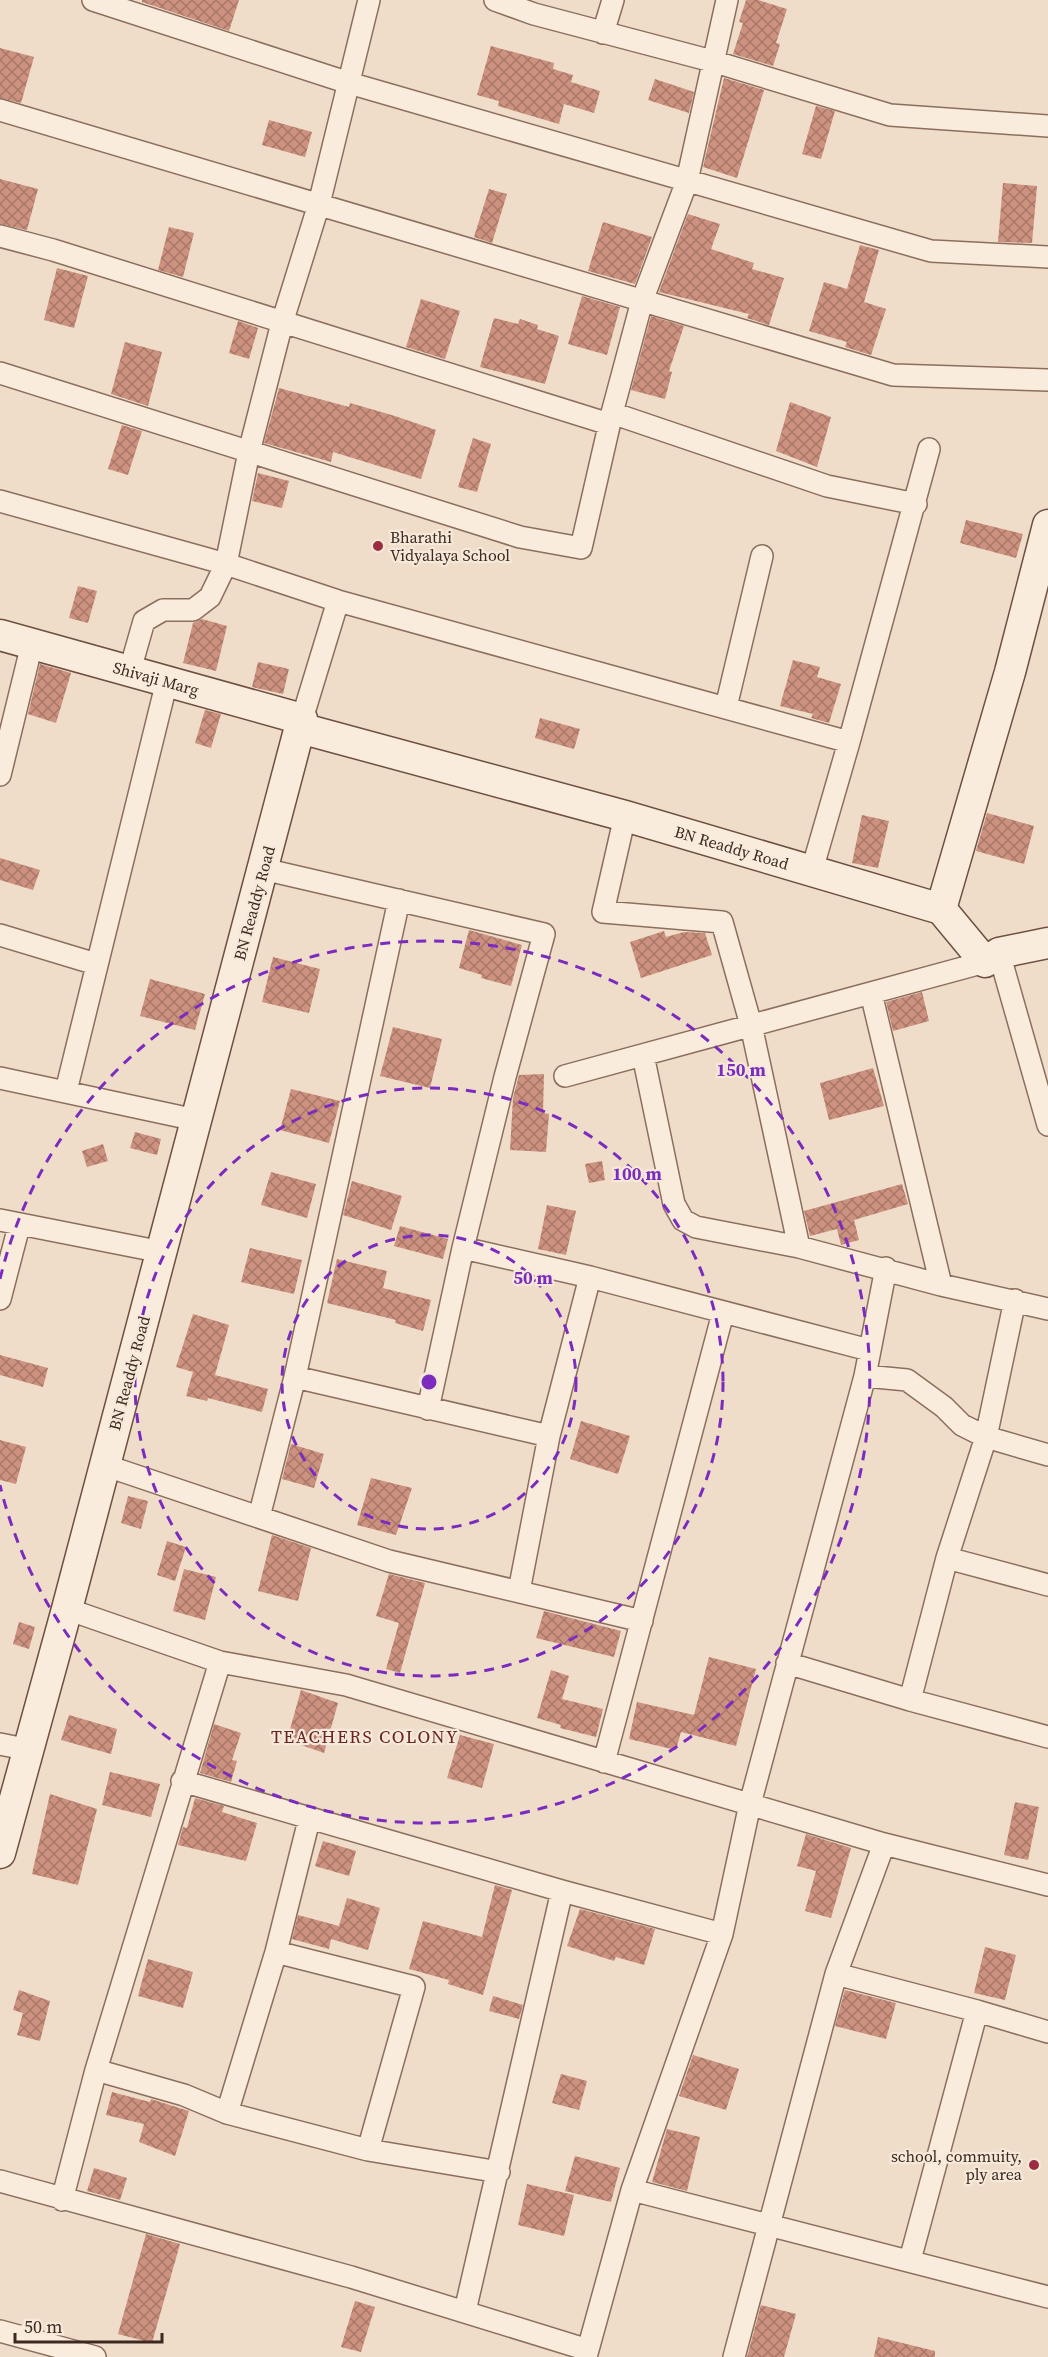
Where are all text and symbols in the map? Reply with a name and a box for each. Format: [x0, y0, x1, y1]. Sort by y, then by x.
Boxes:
place label: Bharathi Vidyalaya School [390, 526, 510, 566]
marker: Bharathi Vidyalaya School [371, 539, 385, 553]
street label: Shivaji Marg [111, 656, 202, 701]
street label: BN Readdy Road [672, 820, 791, 875]
street label: BN Readdy Road [228, 843, 280, 963]
text: 150 m [716, 1057, 766, 1082]
text: 100 m [612, 1161, 662, 1186]
text: 50 m [513, 1265, 553, 1290]
street label: BN Readdy Road [103, 1313, 155, 1433]
centre of rings [419, 1372, 439, 1392]
district label: TEACHERS COLONY [271, 1724, 459, 1749]
place label: school, commuity, ply area [891, 2145, 1023, 2185]
marker: school, commuity, ply area [1027, 2158, 1041, 2172]
scale bar [15, 2306, 162, 2344]
text: 50 m [24, 2314, 62, 2339]

